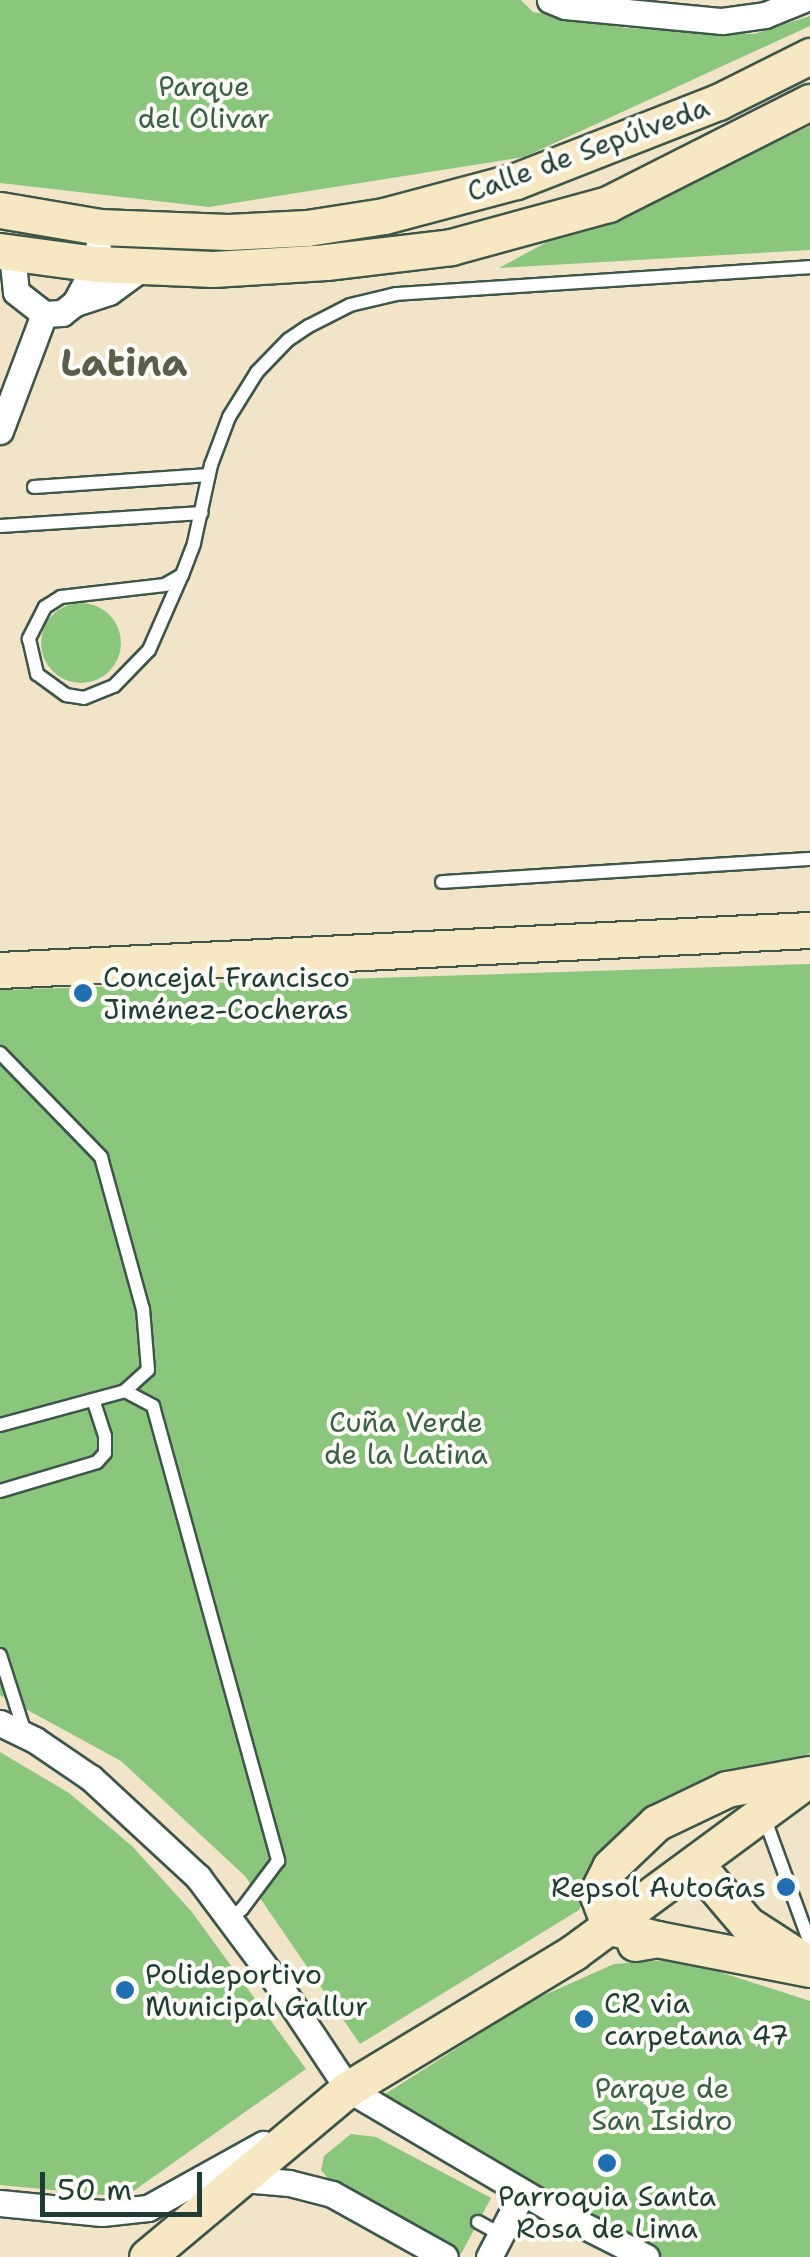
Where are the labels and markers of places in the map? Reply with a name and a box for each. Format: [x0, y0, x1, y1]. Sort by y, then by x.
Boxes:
place label: Concejal Francisco Jiménez-Cocheras [103, 960, 350, 1026]
marker: Concejal Francisco Jiménez-Cocheras [72, 982, 94, 1004]
place label: Repsol AutoGas [551, 1870, 766, 1904]
marker: Repsol AutoGas [775, 1876, 797, 1898]
place label: Polideportivo Municipal Gallur [145, 1957, 368, 2023]
marker: Polideportivo Municipal Gallur [114, 1979, 136, 2001]
place label: CR via carpetana 47 [604, 1986, 789, 2052]
marker: CR via carpetana 47 [573, 2008, 595, 2030]
marker: Parroquia Santa Rosa de Lima [596, 2152, 618, 2174]
place label: Parroquia Santa Rosa de Lima [498, 2179, 716, 2245]

